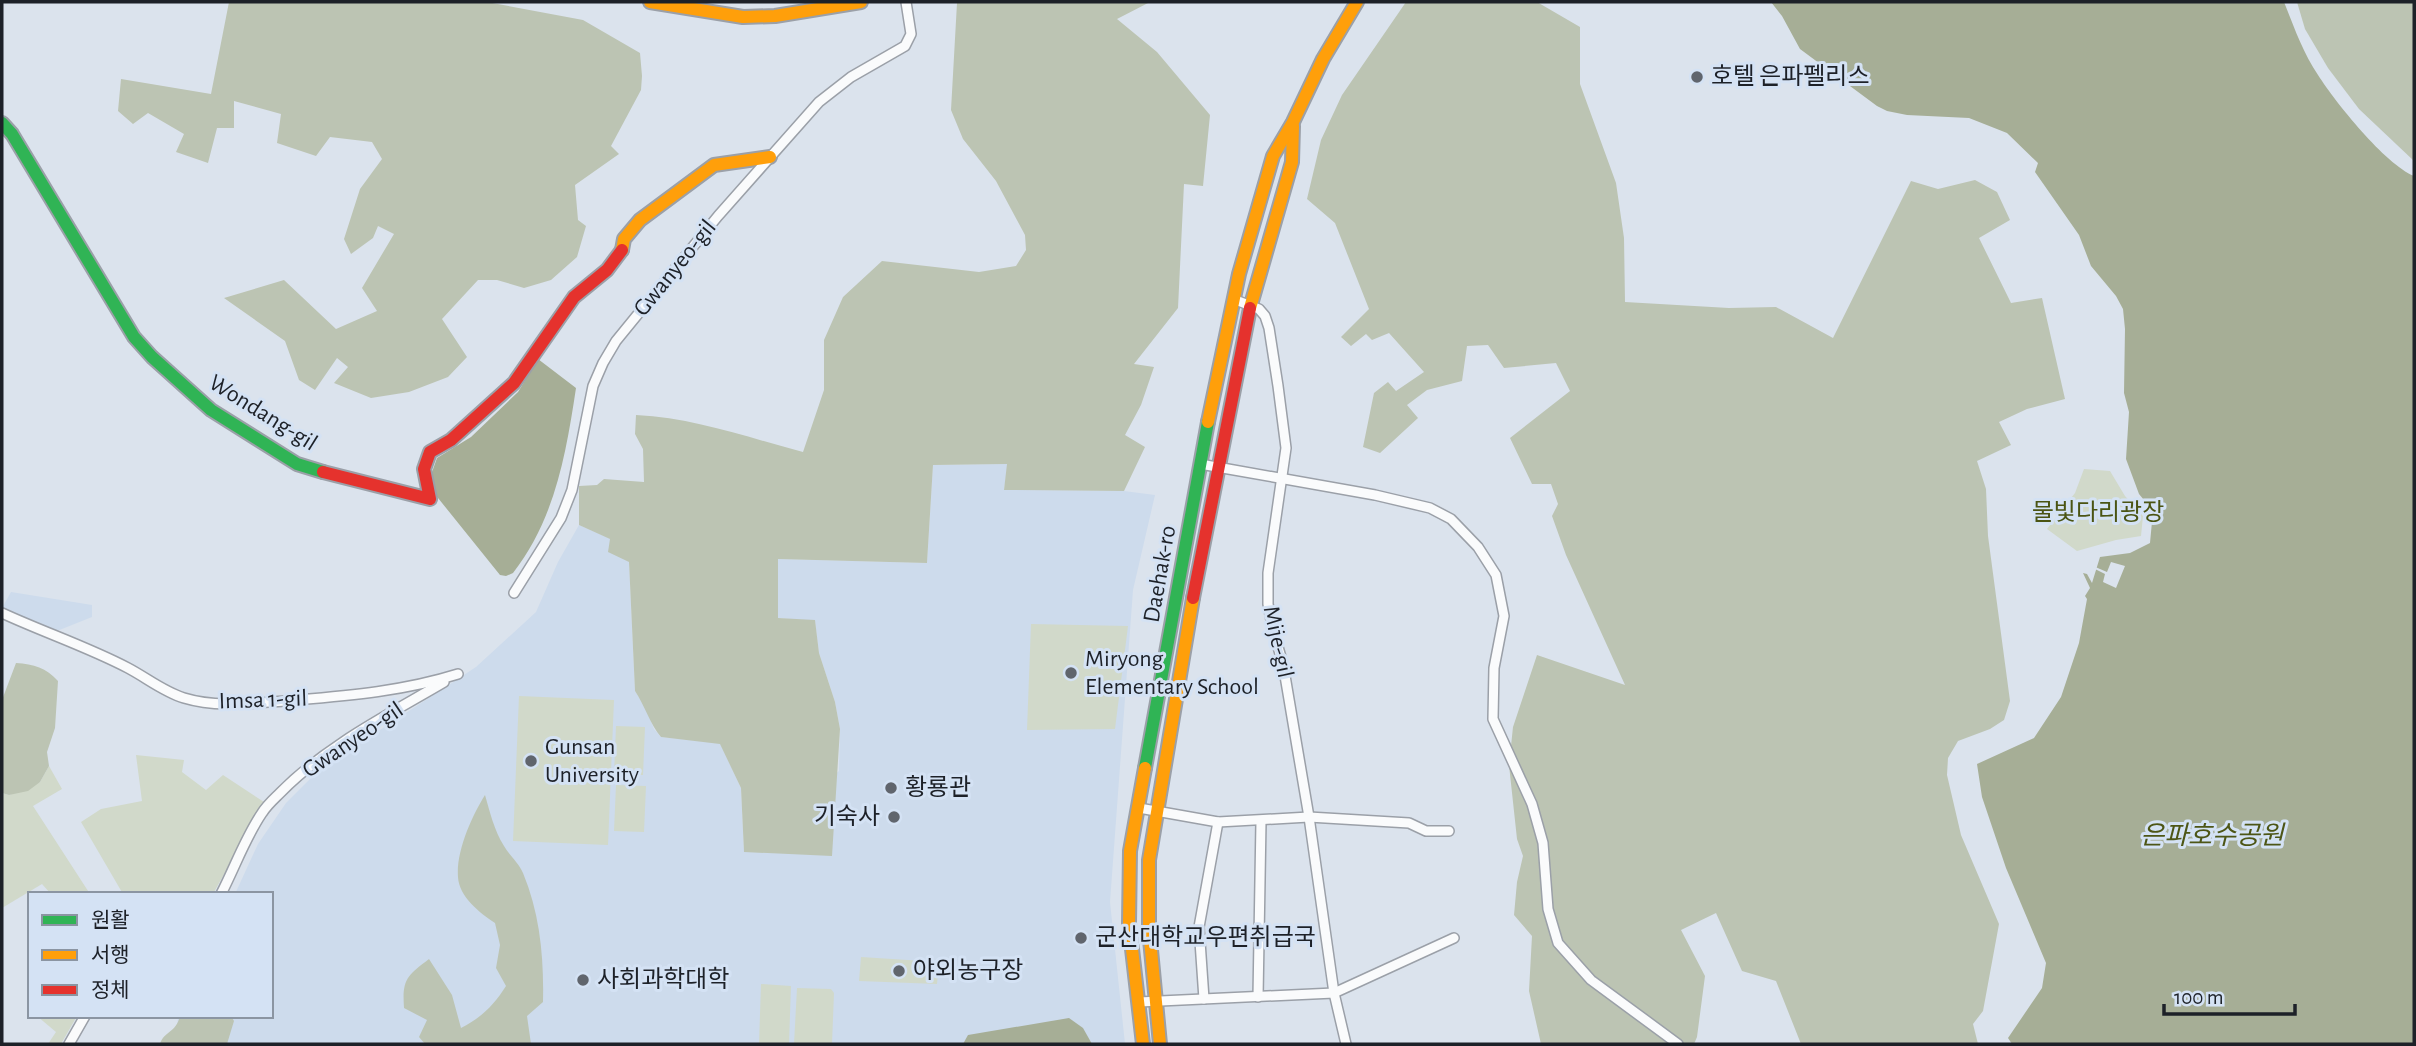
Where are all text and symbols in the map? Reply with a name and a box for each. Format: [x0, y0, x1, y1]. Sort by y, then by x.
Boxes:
place label: 호텔 은파펠리스 [1711, 64, 1870, 89]
marker: 호텔 은파펠리스 [1689, 69, 1705, 85]
street label: Gwanyeo-gil [629, 215, 721, 321]
street label: Wondang-gil [205, 370, 321, 456]
park label: 물빛다리광장 [2032, 499, 2164, 525]
street label: Daehak-ro [1140, 524, 1180, 624]
street label: Mije-gil [1259, 604, 1297, 680]
place label: Miryong Elementary School [1085, 647, 1259, 699]
marker: Miryong Elementary School [1063, 665, 1079, 681]
street label: Imsa 1-gil [218, 686, 308, 714]
street label: Gwanyeo-gil [298, 698, 408, 782]
place label: Gunsan University [545, 735, 639, 787]
marker: Gunsan University [523, 753, 539, 769]
place label: 황룡관 [905, 774, 971, 800]
marker: 황룡관 [883, 780, 899, 796]
place label: 기숙사 [814, 804, 880, 829]
marker: 기숙사 [886, 809, 902, 825]
water label: 은파호수공원 [2140, 822, 2286, 849]
legend [28, 892, 273, 1018]
text: 원활 [91, 909, 130, 931]
place label: 군산대학교우편취급국 [1095, 924, 1316, 950]
marker: 군산대학교우편취급국 [1073, 930, 1089, 946]
text: 서행 [91, 944, 130, 966]
place label: 야외농구장 [913, 957, 1023, 983]
marker: 야외농구장 [891, 963, 907, 979]
place label: 사회과학대학 [597, 966, 729, 992]
marker: 사회과학대학 [575, 972, 591, 988]
scale bar [2164, 972, 2295, 1016]
text: 정체 [91, 979, 130, 1001]
text: 100 m [2174, 987, 2224, 1008]

